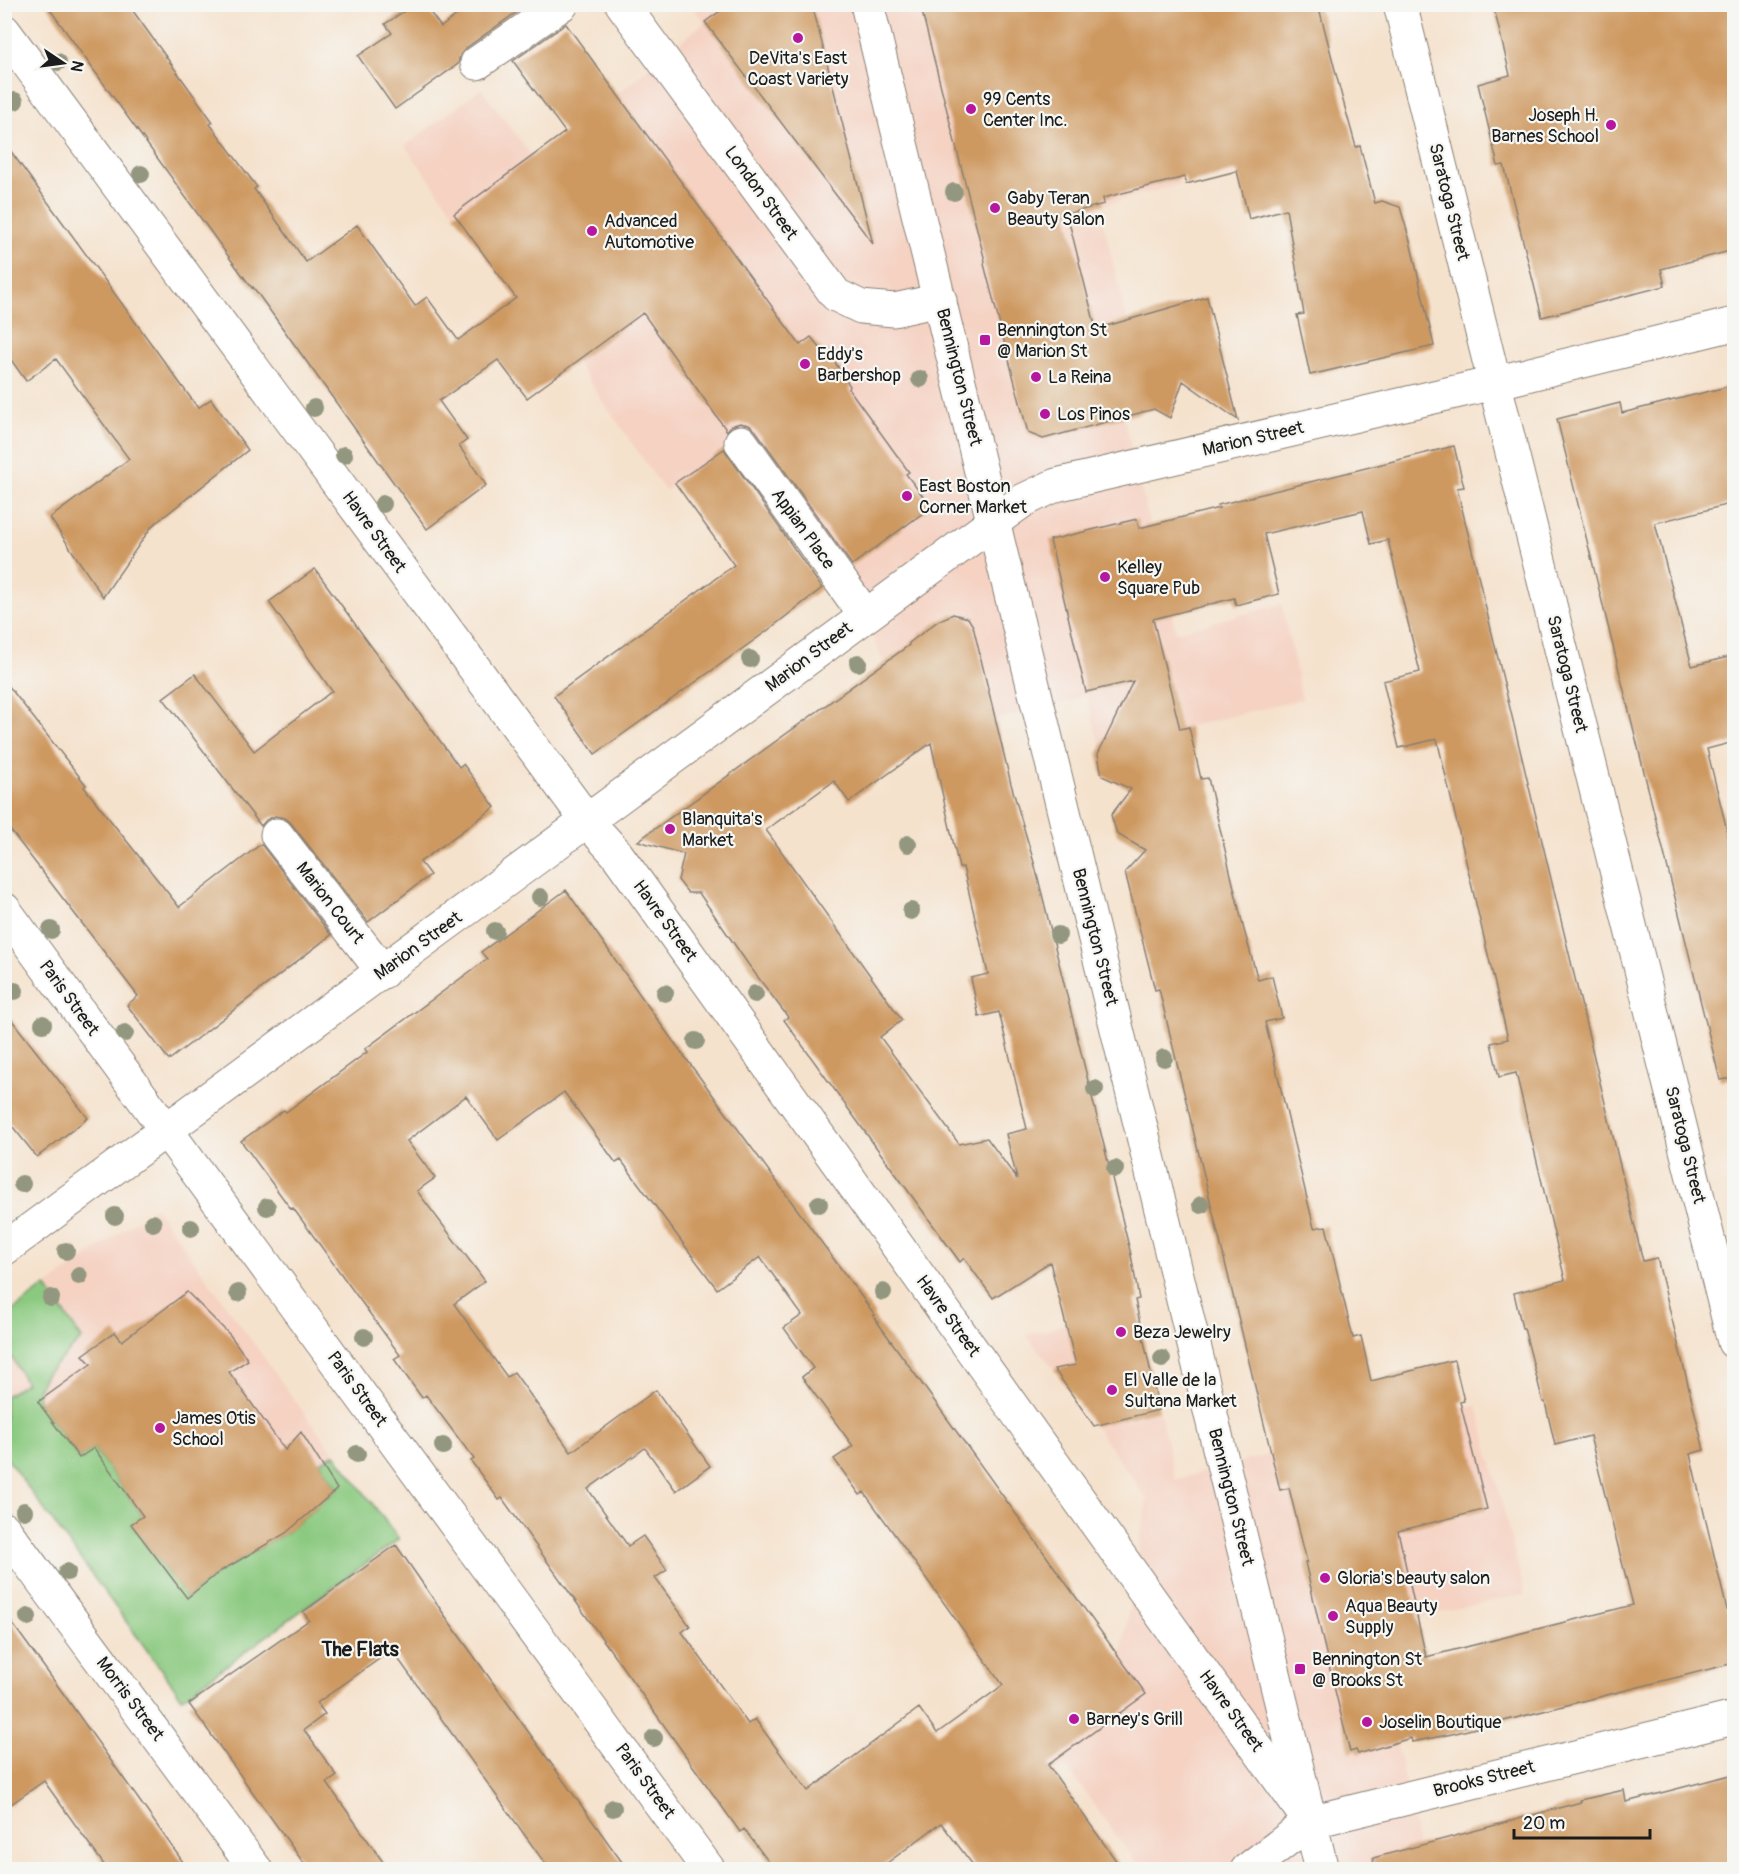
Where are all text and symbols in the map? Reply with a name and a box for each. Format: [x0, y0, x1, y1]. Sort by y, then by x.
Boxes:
marker: DeVita's East Coast Variety [791, 31, 805, 45]
north arrow [33, 33, 93, 93]
place label: DeVita's East Coast Variety [748, 47, 849, 91]
text: N [66, 59, 88, 74]
place label: 99 Cents Center Inc. [983, 88, 1067, 132]
marker: 99 Cents Center Inc. [964, 102, 978, 116]
place label: Joseph H. Barnes School [1491, 104, 1599, 148]
marker: Joseph H. Barnes School [1604, 118, 1618, 132]
street label: London Street [719, 141, 803, 245]
street label: Saratoga Street [1423, 141, 1475, 264]
place label: Gaby Teran Beauty Salon [1007, 187, 1105, 231]
marker: Gaby Teran Beauty Salon [988, 201, 1002, 215]
place label: Advanced Automotive [604, 210, 694, 254]
marker: Advanced Automotive [585, 224, 599, 238]
street label: Bennington Street [931, 306, 987, 449]
place label: Bennington St @ Marion St [997, 319, 1108, 363]
marker: Bennington St @ Marion St [978, 333, 992, 347]
place label: Eddy's Barbershop [817, 343, 901, 387]
marker: Eddy's Barbershop [798, 357, 812, 371]
place label: La Reina [1048, 366, 1111, 389]
marker: La Reina [1029, 370, 1043, 384]
place label: Los Pinos [1057, 403, 1130, 426]
marker: Los Pinos [1038, 407, 1052, 421]
street label: Marion Street [1200, 416, 1307, 462]
place label: East Boston Corner Market [919, 475, 1028, 519]
street label: Appian Place [766, 484, 840, 574]
street label: Havre Street [337, 487, 412, 578]
marker: East Boston Corner Market [900, 489, 914, 503]
place label: Kelley Square Pub [1117, 556, 1200, 600]
marker: Kelley Square Pub [1098, 570, 1112, 584]
street label: Saratoga Street [1541, 613, 1593, 736]
street label: Marion Street [761, 616, 858, 697]
place label: Blanquita's Market [682, 808, 762, 852]
marker: Blanquita's Market [663, 822, 677, 836]
street label: Marion Court [291, 857, 370, 949]
street label: Bennington Street [1067, 866, 1123, 1009]
street label: Havre Street [628, 876, 703, 967]
street label: Marion Street [369, 906, 467, 986]
street label: Paris Street [34, 956, 105, 1041]
street label: Saratoga Street [1659, 1084, 1711, 1207]
street label: Havre Street [911, 1271, 986, 1362]
place label: Beza Jewelry [1133, 1321, 1231, 1344]
marker: Beza Jewelry [1114, 1325, 1128, 1339]
street label: Paris Street [322, 1347, 393, 1432]
place label: El Valle de la Sultana Market [1124, 1369, 1238, 1413]
marker: El Valle de la Sultana Market [1105, 1383, 1119, 1397]
place label: James Otis School [172, 1407, 256, 1451]
marker: James Otis School [153, 1421, 167, 1435]
street label: Bennington Street [1203, 1426, 1259, 1569]
place label: Gloria's beauty salon [1337, 1567, 1490, 1590]
marker: Gloria's beauty salon [1318, 1571, 1332, 1585]
place label: Aqua Beauty Supply [1345, 1595, 1438, 1639]
marker: Aqua Beauty Supply [1326, 1609, 1340, 1623]
district label: The Flats [320, 1637, 399, 1662]
place label: Bennington St @ Brooks St [1312, 1648, 1423, 1692]
street label: Morris Street [91, 1652, 170, 1746]
marker: Bennington St @ Brooks St [1293, 1662, 1307, 1676]
street label: Havre Street [1194, 1666, 1269, 1757]
place label: Barney's Grill [1086, 1708, 1183, 1731]
place label: Joselin Boutique [1379, 1711, 1501, 1734]
marker: Barney's Grill [1067, 1712, 1081, 1726]
marker: Joselin Boutique [1360, 1715, 1374, 1729]
street label: Paris Street [610, 1739, 681, 1824]
street label: Brooks Street [1431, 1755, 1538, 1803]
scale bar [1514, 1802, 1650, 1840]
text: 20 m [1523, 1812, 1565, 1835]

